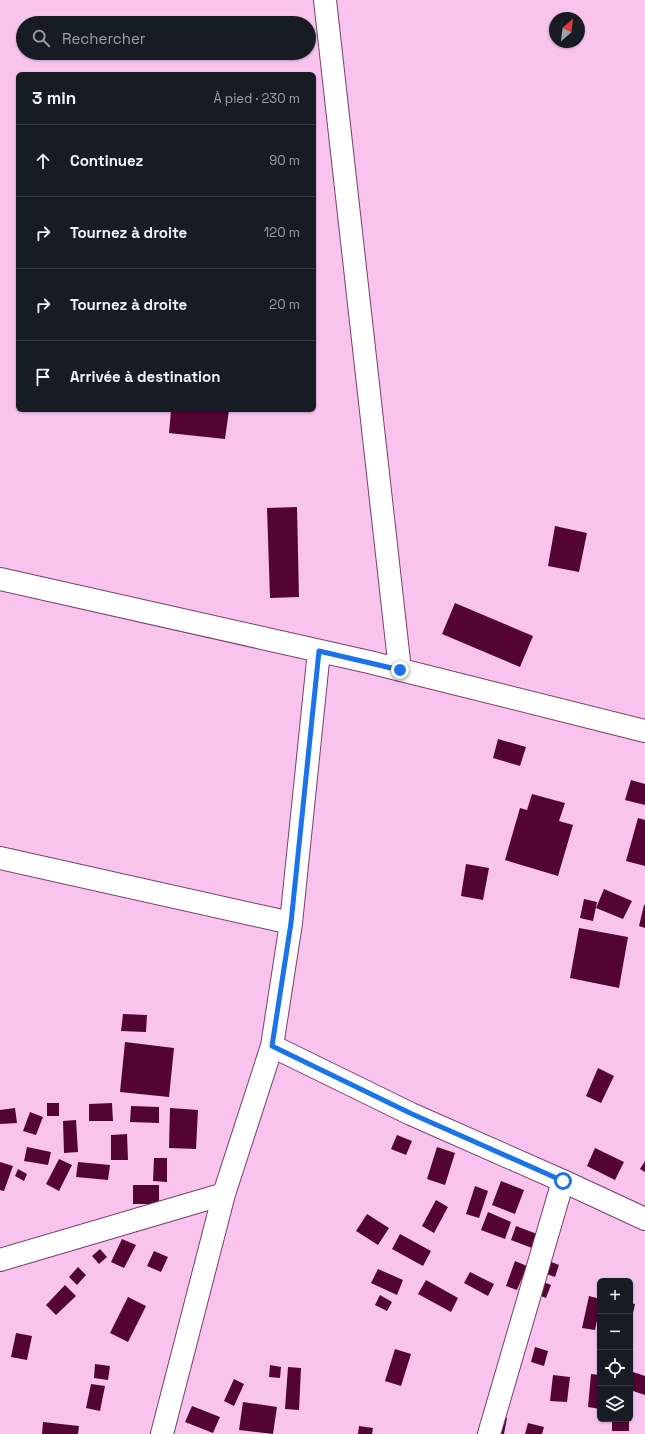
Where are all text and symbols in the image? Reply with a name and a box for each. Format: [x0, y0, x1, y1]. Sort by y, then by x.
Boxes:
north arrow [549, 12, 585, 48]
search box [16, 16, 316, 60]
icon: search [30, 27, 52, 49]
text: Rechercher [62, 29, 145, 48]
text: 3 min [32, 87, 76, 109]
text: À pied · 230 m [213, 90, 300, 107]
icon: ahead [32, 150, 54, 172]
text: Continuez [70, 151, 143, 170]
text: 90 m [269, 152, 300, 169]
icon: right [32, 222, 54, 244]
text: Tournez à droite [70, 223, 187, 242]
text: 120 m [264, 224, 300, 241]
icon: right [32, 294, 54, 316]
text: Tournez à droite [70, 295, 187, 314]
text: 20 m [269, 296, 300, 313]
icon: arrive [32, 366, 54, 388]
text: Arrivée à destination [70, 367, 220, 386]
route end [391, 661, 409, 679]
route start [554, 1172, 572, 1190]
map controls [597, 1278, 633, 1422]
button: + [597, 1278, 633, 1314]
button: − [597, 1314, 633, 1350]
button: locate [597, 1350, 633, 1386]
button: layers [597, 1386, 633, 1422]

